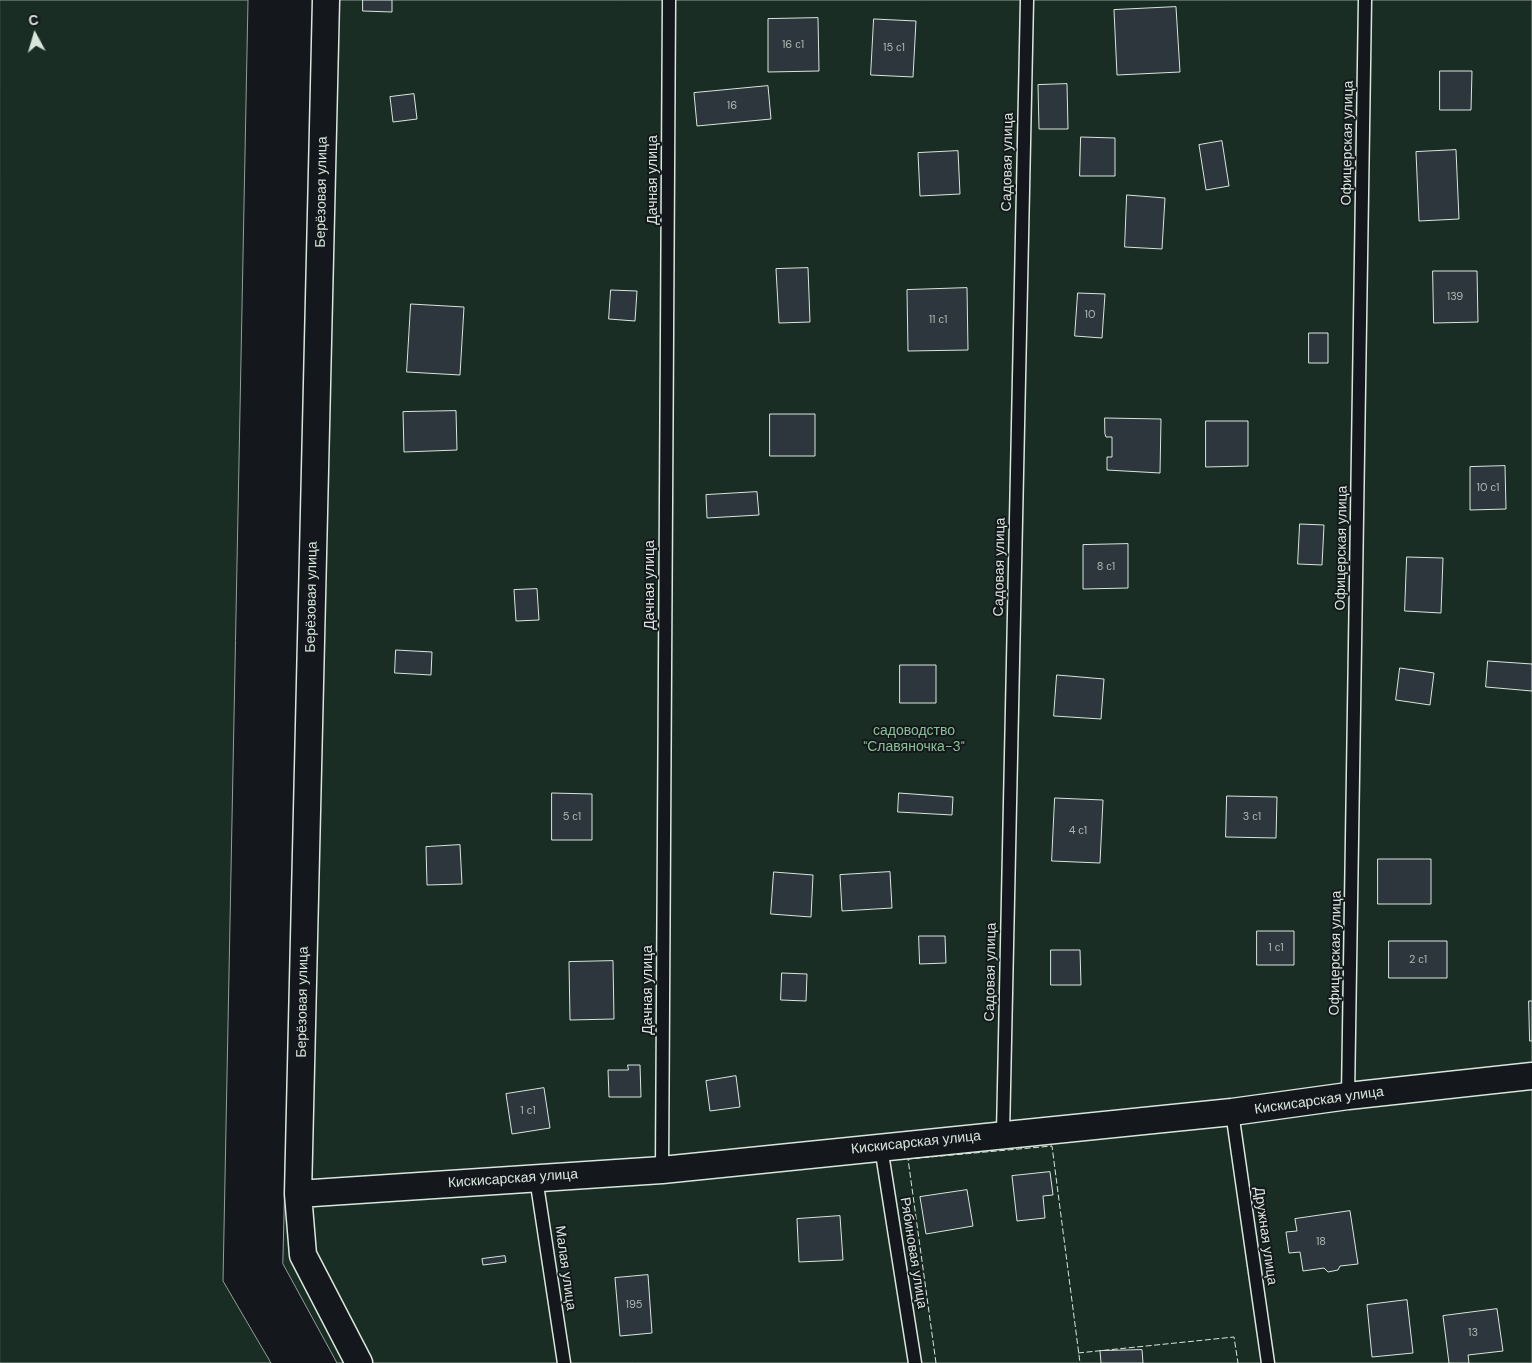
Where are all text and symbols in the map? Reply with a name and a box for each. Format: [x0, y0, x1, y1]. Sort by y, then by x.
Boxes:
north arrow [10, 10, 60, 60]
text: С [27, 11, 39, 30]
house number: 16 с1 [782, 38, 804, 52]
house number: 15 с1 [883, 41, 905, 55]
street label: Офицерская улица [1339, 81, 1357, 205]
house number: 16 [727, 99, 737, 113]
street label: Садовая улица [999, 112, 1017, 212]
street label: Дачная улица [645, 135, 661, 225]
street label: Берёзовая улица [313, 136, 331, 248]
house number: 139 [1447, 290, 1463, 304]
house number: 10 [1085, 308, 1095, 322]
house number: 11 с1 [929, 313, 947, 327]
house number: 10 с1 [1477, 481, 1499, 495]
street label: Офицерская улица [1333, 486, 1351, 610]
street label: Садовая улица [991, 517, 1009, 617]
street label: Дачная улица [642, 540, 658, 630]
street label: Берёзовая улица [303, 541, 321, 653]
house number: 8 с1 [1097, 560, 1115, 574]
park label: садоводство "Славяночка-3" [863, 723, 965, 756]
house number: 5 с1 [563, 810, 581, 824]
house number: 3 с1 [1243, 810, 1261, 824]
house number: 4 с1 [1069, 824, 1087, 838]
street label: Офицерская улица [1327, 891, 1345, 1015]
street label: Садовая улица [982, 922, 1000, 1022]
house number: 1 с1 [1268, 941, 1284, 955]
street label: Дачная улица [640, 945, 656, 1035]
street label: Берёзовая улица [294, 946, 312, 1058]
house number: 2 с1 [1409, 953, 1427, 967]
street label: Кискисарская улица [1253, 1084, 1385, 1118]
house number: 1 с1 [520, 1104, 536, 1118]
street label: Кискисарская улица [850, 1128, 982, 1158]
street label: Кискисарская улица [447, 1166, 579, 1192]
street label: Дружная улица [1250, 1186, 1280, 1286]
street label: Рябиновая улица [896, 1196, 930, 1310]
street label: Малая улица [551, 1225, 579, 1311]
house number: 18 [1316, 1235, 1326, 1249]
house number: 195 [625, 1298, 643, 1312]
house number: 13 [1468, 1326, 1478, 1340]

